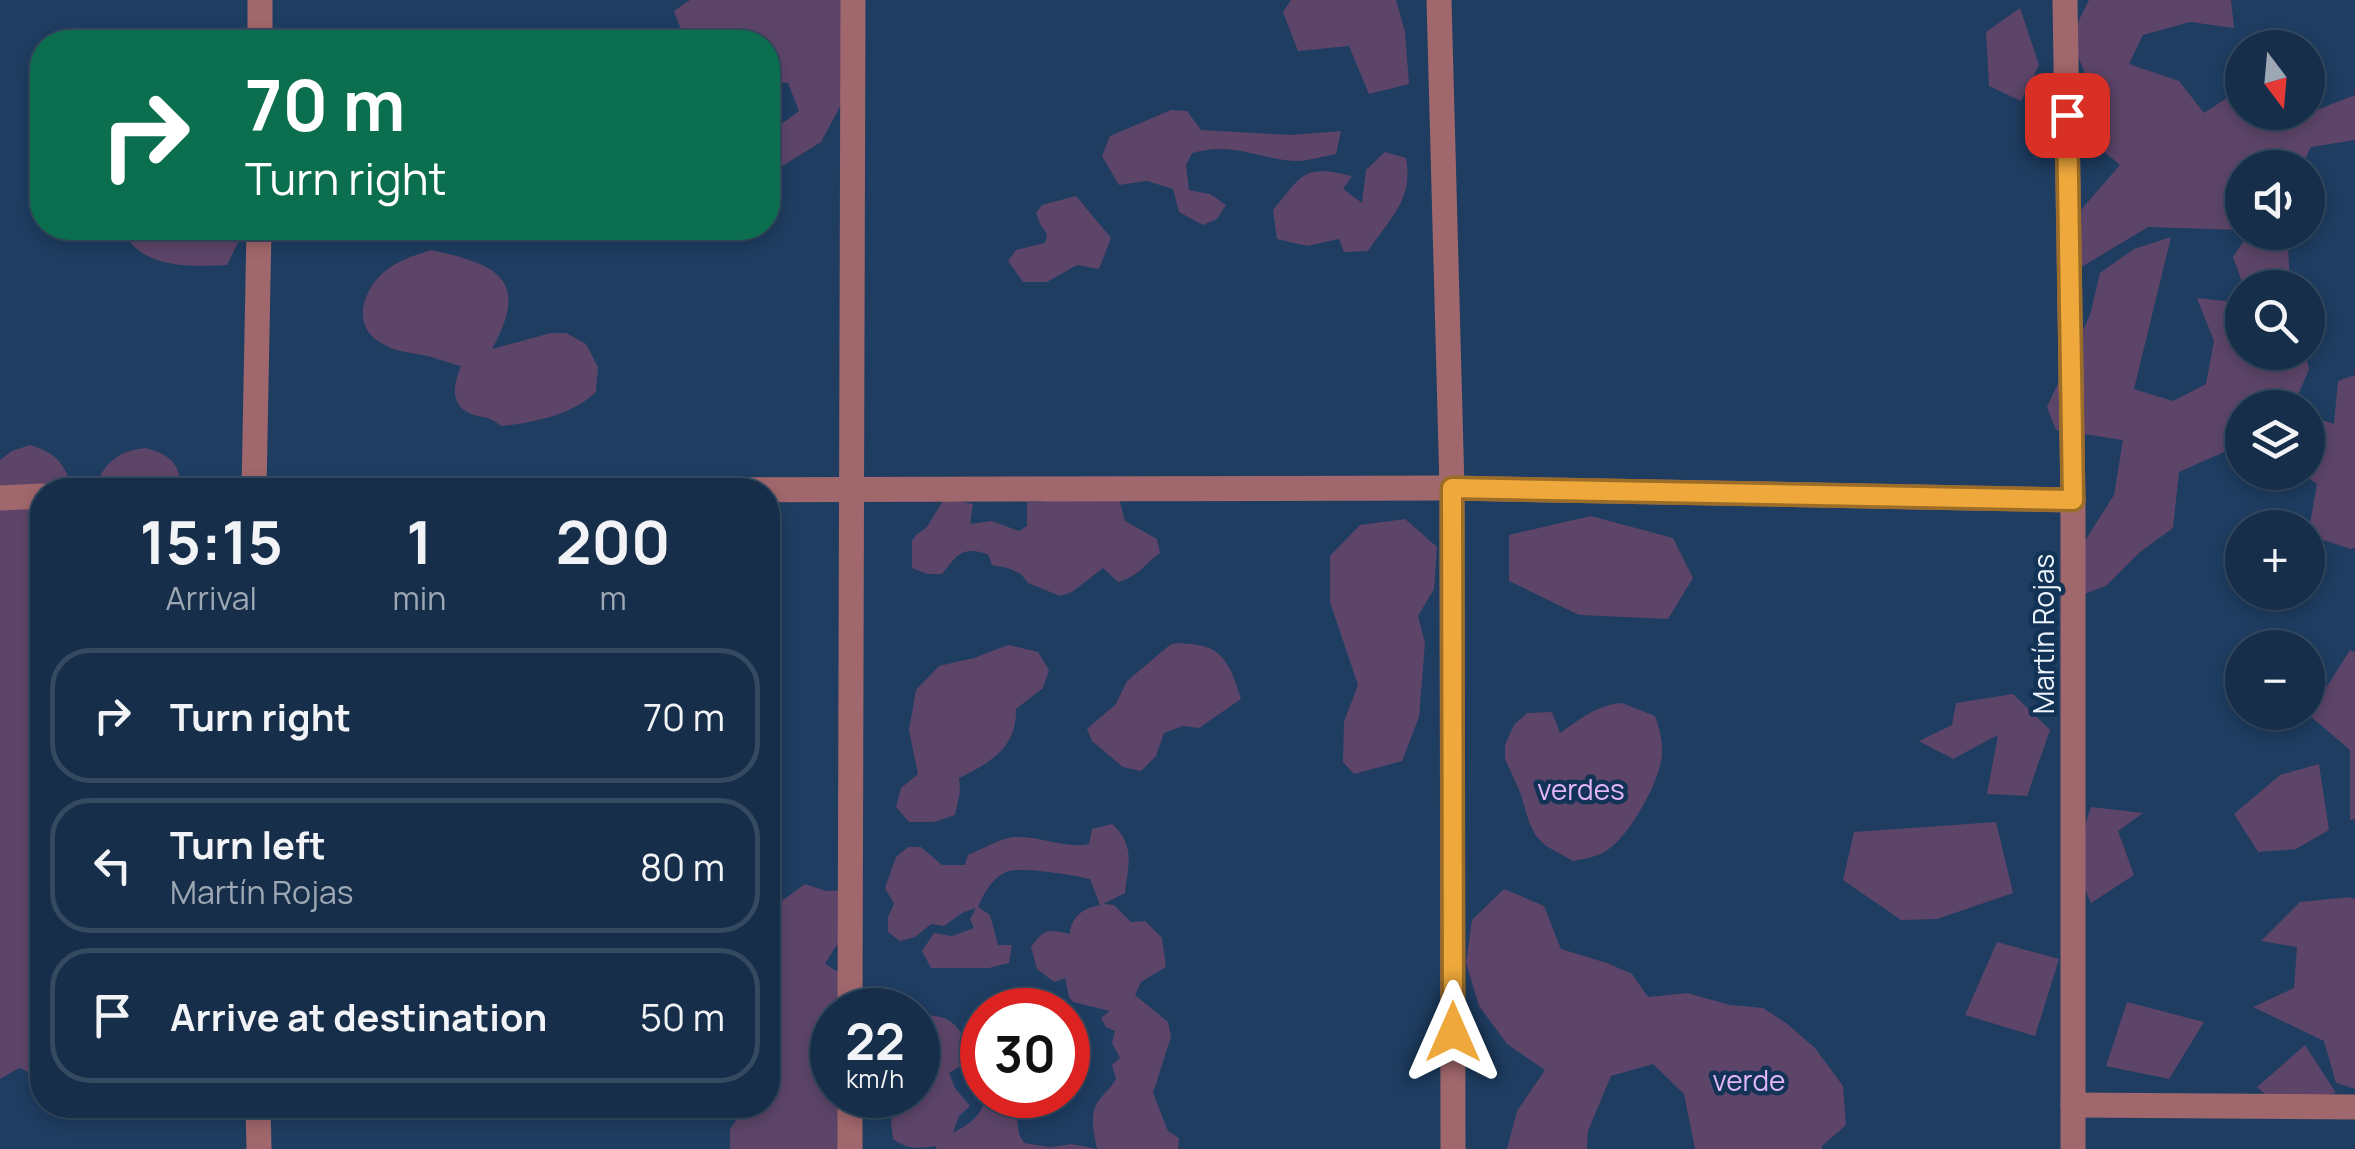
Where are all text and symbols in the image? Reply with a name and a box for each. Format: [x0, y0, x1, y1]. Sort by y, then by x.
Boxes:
north arrow [2225, 30, 2325, 130]
map controls [2225, 30, 2325, 730]
text: 70 m [245, 56, 405, 152]
icon: right [80, 70, 210, 200]
pin [2025, 73, 2110, 158]
icon: arrive [2040, 88, 2095, 143]
text: Turn right [245, 147, 446, 209]
button: sound [2225, 150, 2325, 250]
button: search [2225, 270, 2325, 370]
button: layers [2225, 390, 2325, 490]
text: 15:15 [140, 500, 283, 582]
text: 1 [406, 500, 432, 582]
text: 200 [556, 500, 670, 582]
button: + [2225, 510, 2325, 610]
street label: Martín Rojas [2024, 554, 2062, 714]
text: Arrival [166, 576, 257, 620]
text: min [393, 576, 446, 620]
text: m [599, 576, 627, 620]
button: − [2225, 630, 2325, 730]
icon: right [85, 688, 140, 743]
text: Turn right [170, 690, 351, 742]
text: 70 m [643, 690, 725, 742]
park label: verdes [1537, 770, 1625, 808]
text: Turn left [170, 818, 326, 870]
icon: left [85, 838, 140, 893]
text: 80 m [640, 840, 725, 892]
text: Martín Rojas [170, 870, 354, 914]
position arrow [1401, 980, 1505, 1084]
icon: arrive [85, 988, 140, 1043]
speed limit sign: 30 [960, 988, 1090, 1118]
text: Arrive at destination [170, 990, 547, 1042]
text: 50 m [640, 990, 725, 1042]
text: 22 [845, 1007, 905, 1075]
text: km/h [846, 1061, 904, 1096]
park label: verde [1713, 1061, 1785, 1099]

